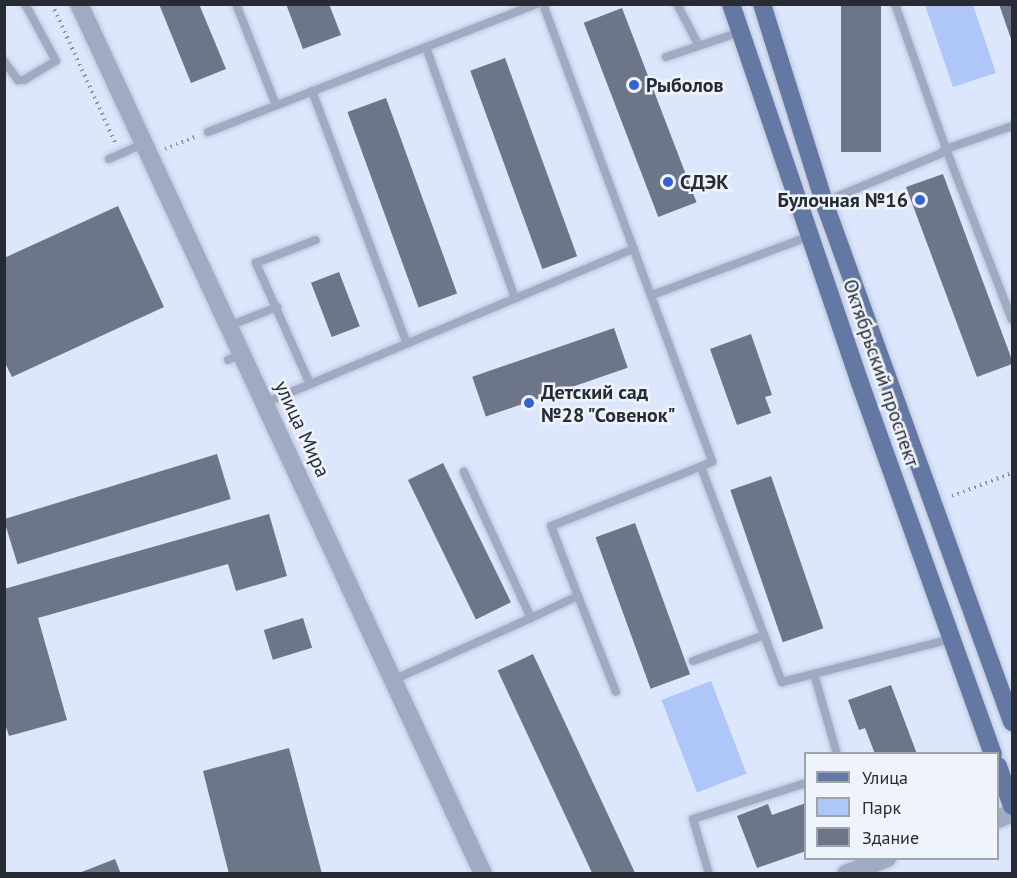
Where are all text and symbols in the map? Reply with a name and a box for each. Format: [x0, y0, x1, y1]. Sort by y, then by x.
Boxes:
place label: Рыболов [646, 73, 724, 97]
marker: Рыболов [627, 78, 641, 92]
place label: СДЭК [680, 170, 729, 194]
marker: СДЭК [661, 175, 675, 189]
place label: Булочная №16 [777, 188, 908, 212]
marker: Булочная №16 [913, 193, 927, 207]
street label: Октябрьский проспект [838, 276, 924, 470]
street label: улица Мира [269, 377, 335, 481]
place label: Детский сад №28 "Совенок" [541, 380, 677, 427]
marker: Детский сад №28 "Совенок" [522, 396, 536, 410]
legend [804, 752, 999, 860]
text: Улица [862, 766, 908, 789]
text: Парк [862, 796, 901, 819]
text: Здание [862, 826, 919, 849]

